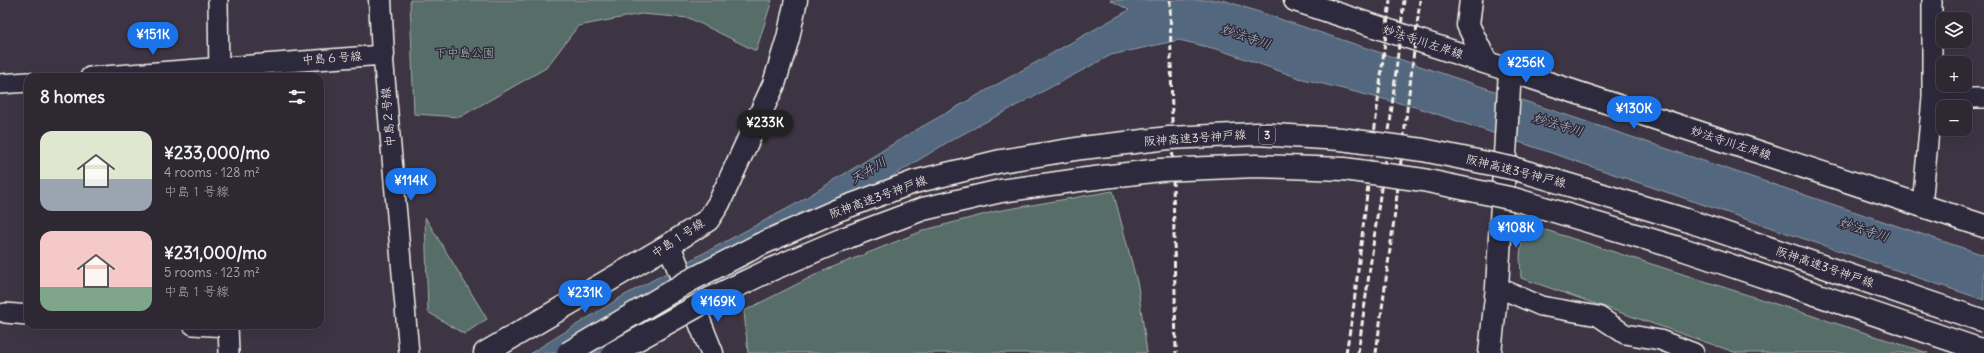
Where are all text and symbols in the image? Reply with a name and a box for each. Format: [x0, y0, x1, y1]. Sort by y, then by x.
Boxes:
map controls [1936, 12, 1972, 136]
button: layers [1936, 12, 1972, 48]
water label: 妙法寺川 [1218, 20, 1273, 53]
street label: 妙法寺川左岸線 [1381, 21, 1465, 62]
pin: ¥151K [125, 22, 181, 56]
text: ¥151K [136, 26, 170, 43]
park label: 下中島公園 [435, 45, 495, 60]
street label: 中島６号線 [302, 48, 362, 67]
pin: ¥256K [1498, 50, 1554, 84]
text: ¥256K [1507, 54, 1545, 71]
button: + [1936, 56, 1972, 92]
text: 8 homes [40, 86, 105, 108]
icon: filters [286, 86, 308, 108]
street label: 中島２号線 [377, 86, 398, 148]
pin: ¥130K [1606, 96, 1662, 130]
text: ¥130K [1616, 100, 1652, 117]
button: − [1936, 100, 1972, 136]
water label: 妙法寺川 [1530, 109, 1585, 140]
pin: ¥233K [737, 110, 793, 144]
text: ¥233K [746, 114, 784, 131]
street label: 妙法寺川左岸線 [1689, 122, 1773, 163]
street label: 阪神高速3号神戸線 [1143, 126, 1247, 149]
road number: 3 [1259, 126, 1275, 144]
text: ¥233,000/mo [164, 142, 270, 164]
icon: home [72, 147, 120, 195]
street label: 阪神高速3号神戸線 [1464, 151, 1568, 190]
water label: 天井川 [847, 153, 889, 188]
text: 4 rooms · 128 m² [164, 164, 260, 181]
pin: ¥114K [383, 168, 439, 202]
text: ¥114K [394, 172, 428, 189]
street label: 阪神高速3号神戸線 [827, 172, 929, 221]
text: 中島１号線 [164, 183, 229, 200]
water label: 妙法寺川 [1836, 213, 1891, 246]
street label: 中島１号線 [648, 215, 707, 260]
pin: ¥108K [1488, 215, 1544, 249]
text: ¥108K [1498, 219, 1534, 236]
text: ¥231,000/mo [164, 242, 267, 264]
street label: 阪神高速3号神戸線 [1774, 243, 1876, 290]
icon: home [72, 247, 120, 295]
text: 5 rooms · 123 m² [164, 264, 260, 281]
pin: ¥231K [557, 280, 613, 314]
text: 中島１号線 [164, 283, 229, 300]
text: ¥231K [567, 284, 603, 301]
pin: ¥169K [690, 289, 746, 323]
text: ¥169K [700, 293, 736, 310]

